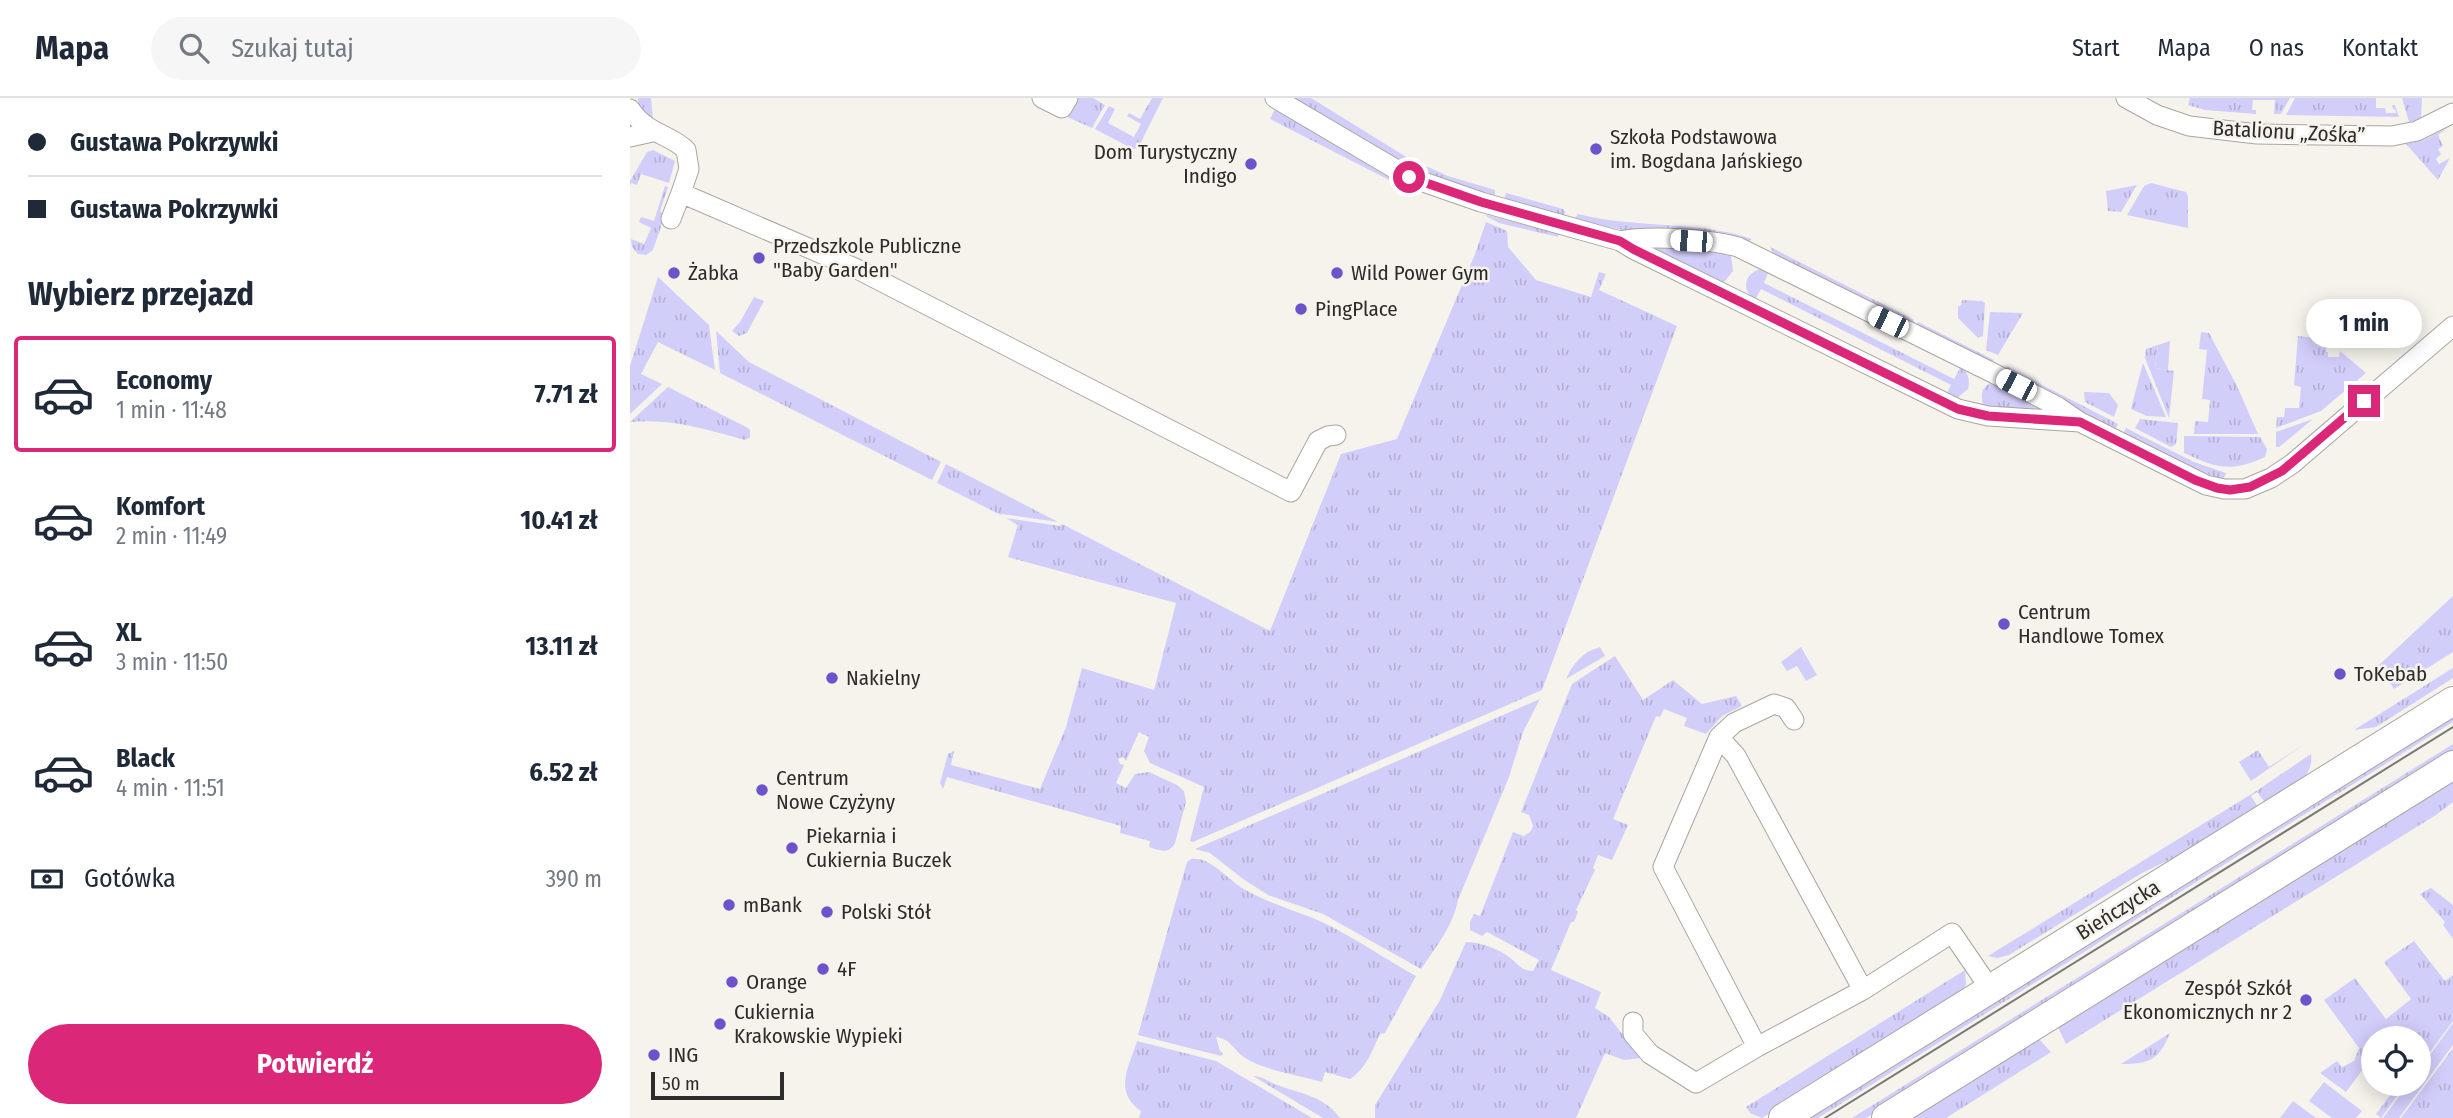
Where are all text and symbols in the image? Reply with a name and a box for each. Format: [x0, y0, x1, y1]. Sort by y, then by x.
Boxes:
search box [151, 17, 641, 80]
text: Mapa [35, 28, 109, 68]
icon: search [175, 29, 213, 67]
text: Szukaj tutaj [231, 33, 354, 64]
text: Start [2072, 34, 2120, 62]
text: Mapa [2158, 34, 2211, 62]
text: O nas [2249, 34, 2304, 62]
text: Kontakt [2342, 34, 2418, 62]
street label: Batalionu „Zośka” [2212, 115, 2366, 149]
place label: Szkoła Podstawowa im. Bogdana Jańskiego [1610, 124, 1803, 174]
text: Gustawa Pokrzywki [70, 127, 279, 158]
place label: Dom Turystyczny Indigo [1094, 139, 1238, 189]
marker: Szkoła Podstawowa im. Bogdana Jańskiego [1588, 141, 1604, 157]
marker: Dom Turystyczny Indigo [1243, 156, 1259, 172]
route start [1393, 161, 1425, 193]
text: Gustawa Pokrzywki [70, 194, 279, 225]
car [1670, 229, 1713, 253]
place label: Przedszkole Publiczne "Baby Garden" [773, 233, 961, 283]
marker: Przedszkole Publiczne "Baby Garden" [751, 250, 767, 266]
place label: Żabka [688, 260, 739, 286]
place label: Wild Power Gym [1351, 260, 1489, 286]
marker: Żabka [666, 265, 682, 281]
marker: Wild Power Gym [1329, 265, 1345, 281]
text: Wybierz przejazd [28, 275, 254, 313]
place label: PingPlace [1315, 296, 1398, 322]
callout: 1 min [2306, 300, 2422, 348]
marker: PingPlace [1293, 301, 1309, 317]
car [1865, 303, 1912, 341]
text: 1 min [2339, 309, 2389, 337]
icon: car [32, 363, 95, 426]
text: Economy [116, 365, 212, 396]
car [1993, 366, 2040, 404]
text: 7.71 zł [534, 379, 598, 410]
route end [2348, 385, 2380, 417]
text: 1 min · 11:48 [116, 396, 227, 424]
icon: car [32, 489, 95, 552]
text: Komfort [116, 491, 205, 522]
text: 10.41 zł [520, 505, 598, 536]
text: 2 min · 11:49 [116, 522, 227, 550]
place label: Centrum Handlowe Tomex [2018, 599, 2165, 649]
icon: car [32, 615, 95, 678]
marker: Centrum Handlowe Tomex [1996, 616, 2012, 632]
text: XL [116, 617, 142, 648]
text: 13.11 zł [525, 631, 598, 662]
text: 3 min · 11:50 [116, 648, 228, 676]
place label: ToKebab [2354, 661, 2427, 687]
place label: Nakielny [846, 665, 921, 691]
marker: ToKebab [2332, 666, 2348, 682]
marker: Nakielny [824, 670, 840, 686]
icon: car [32, 741, 95, 804]
text: Black [116, 743, 175, 774]
text: 6.52 zł [529, 757, 598, 788]
place label: Centrum Nowe Czyżyny [776, 765, 896, 815]
text: 4 min · 11:51 [116, 774, 225, 802]
marker: Centrum Nowe Czyżyny [754, 782, 770, 798]
place label: Piekarnia i Cukiernia Buczek [806, 823, 952, 873]
marker: Piekarnia i Cukiernia Buczek [784, 840, 800, 856]
icon: cash [28, 860, 66, 898]
text: Gotówka [84, 863, 176, 894]
text: 390 m [546, 865, 602, 893]
street label: Bieńczycka [2071, 874, 2165, 946]
place label: mBank [743, 892, 802, 918]
marker: mBank [721, 897, 737, 913]
place label: Polski Stół [841, 899, 932, 925]
marker: Polski Stół [819, 904, 835, 920]
place label: 4F [837, 956, 856, 982]
marker: 4F [815, 961, 831, 977]
place label: Orange [746, 969, 807, 995]
marker: Orange [724, 974, 740, 990]
place label: Zespół Szkół Ekonomicznych nr 2 [2123, 975, 2293, 1025]
marker: Zespół Szkół Ekonomicznych nr 2 [2298, 992, 2314, 1008]
place label: Cukiernia Krakowskie Wypieki [734, 999, 903, 1049]
marker: Cukiernia Krakowskie Wypieki [712, 1016, 728, 1032]
button: Potwierdź [28, 1024, 602, 1104]
map controls [2361, 1026, 2431, 1096]
button: locate [2361, 1026, 2431, 1096]
place label: ING [668, 1042, 698, 1068]
marker: ING [646, 1047, 662, 1063]
scale bar [651, 1069, 784, 1101]
text: 50 m [662, 1072, 700, 1095]

